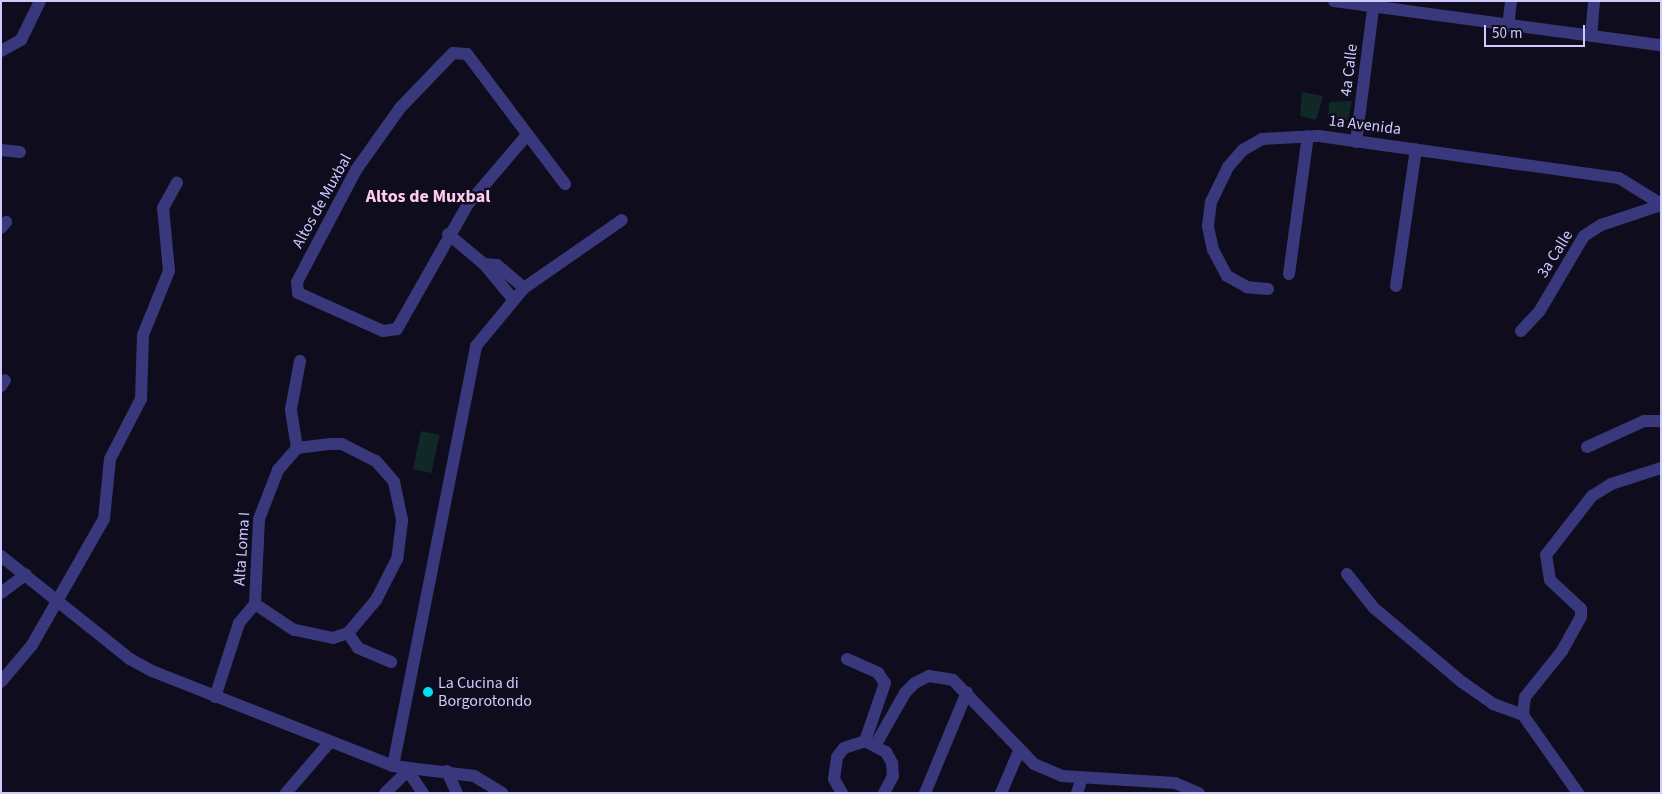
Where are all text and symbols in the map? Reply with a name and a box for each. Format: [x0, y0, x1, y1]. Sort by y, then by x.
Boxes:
scale bar [1487, 15, 1588, 47]
text: 50 m [1492, 23, 1522, 44]
street label: 4a Calle [1336, 43, 1362, 97]
street label: 1a Avenida [1328, 111, 1402, 139]
street label: Altos de Muxbal [288, 151, 356, 251]
district label: Altos de Muxbal [366, 186, 490, 208]
street label: 3a Calle [1533, 227, 1577, 281]
street label: Alta Loma I [230, 511, 254, 587]
place label: La Cucina di Borgorotondo [438, 673, 532, 711]
marker: La Cucina di Borgorotondo [422, 686, 434, 698]

